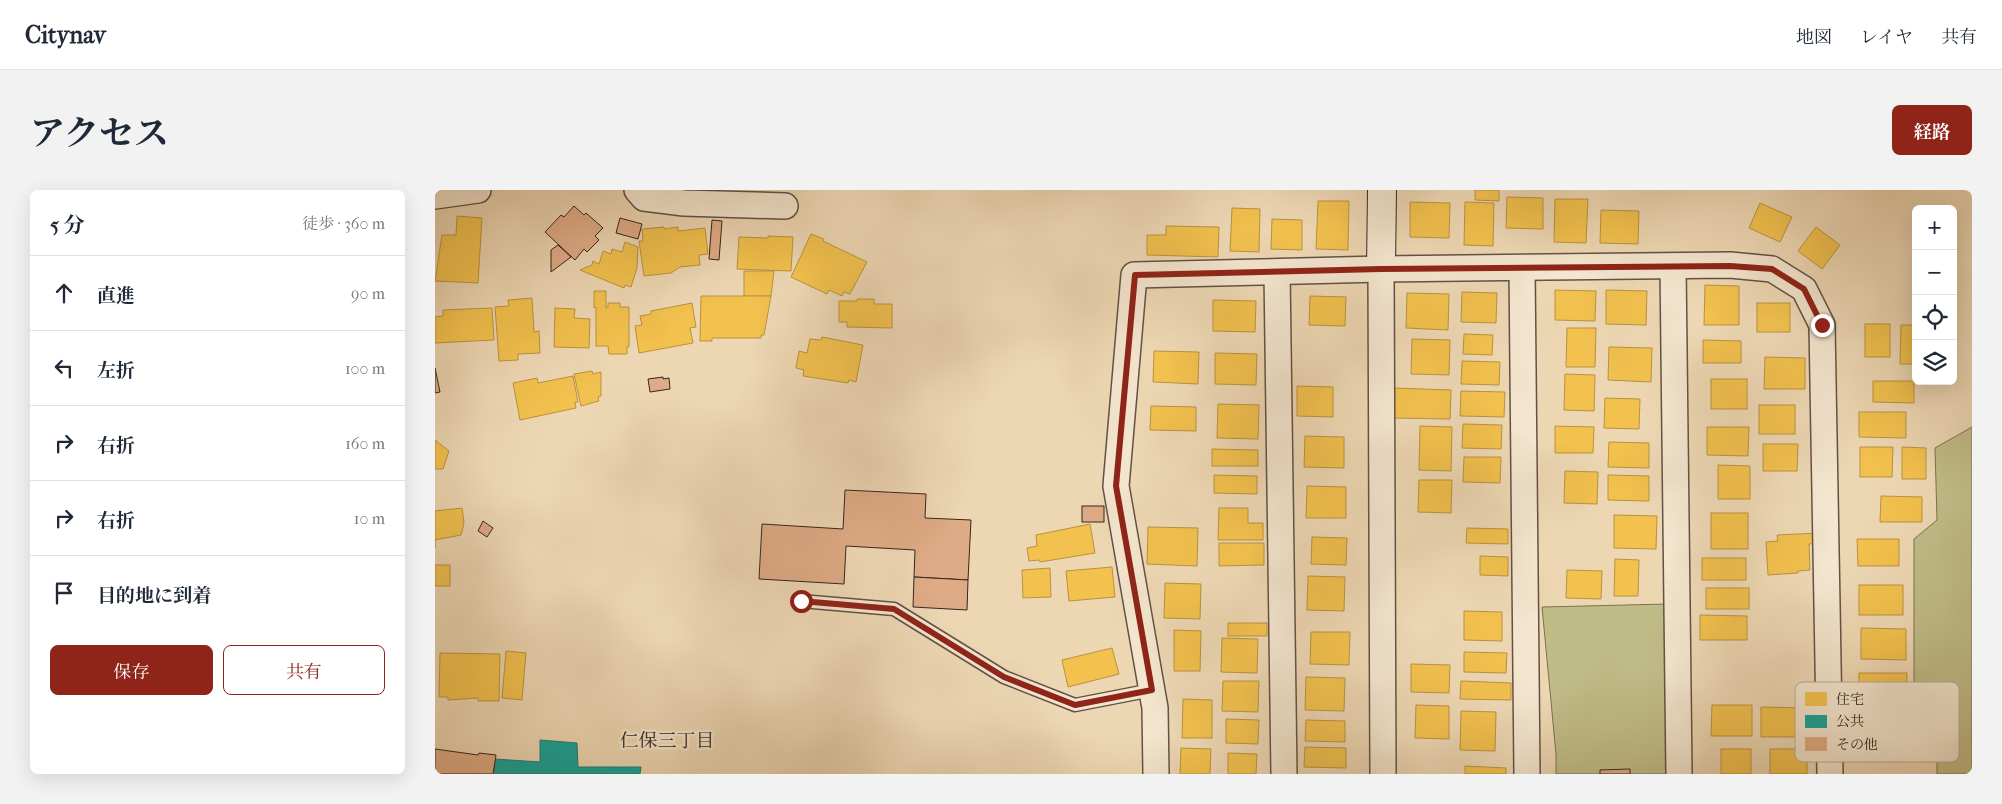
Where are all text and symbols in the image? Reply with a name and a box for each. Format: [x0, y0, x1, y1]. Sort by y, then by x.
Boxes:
text: Citynav [25, 21, 106, 49]
text: 地図 [1796, 27, 1832, 48]
text: レイヤ [1860, 27, 1913, 48]
text: 共有 [1941, 27, 1977, 48]
button: 経路 [1892, 105, 1972, 155]
text: アクセス [30, 113, 169, 154]
map controls [1912, 205, 1957, 385]
button: + [1912, 205, 1957, 250]
text: 5 分 [50, 213, 85, 237]
text: 徒歩 · 360 m [302, 214, 385, 233]
button: − [1912, 250, 1957, 295]
icon: ahead [50, 279, 78, 307]
text: 90 m [351, 284, 385, 303]
text: 直進 [97, 285, 135, 307]
button: locate [1912, 295, 1957, 340]
route end [1811, 314, 1834, 337]
button: layers [1912, 340, 1957, 385]
icon: left [50, 354, 78, 382]
text: 100 m [345, 359, 385, 378]
text: 左折 [97, 360, 135, 382]
icon: right [50, 429, 78, 457]
text: 160 m [345, 434, 385, 453]
text: 右折 [97, 435, 135, 457]
icon: right [50, 504, 78, 532]
text: 10 m [354, 509, 385, 528]
text: 右折 [97, 510, 135, 532]
icon: arrive [50, 579, 78, 607]
text: 目的地に到着 [97, 585, 211, 607]
route start [790, 590, 813, 613]
button: 保存 [50, 645, 213, 695]
button: 共有 [223, 645, 385, 695]
legend [1795, 682, 1959, 762]
text: 住宅 [1836, 691, 1864, 708]
text: 公共 [1836, 713, 1864, 730]
district label: 仁保三丁目 [619, 730, 715, 752]
text: その他 [1836, 736, 1878, 753]

